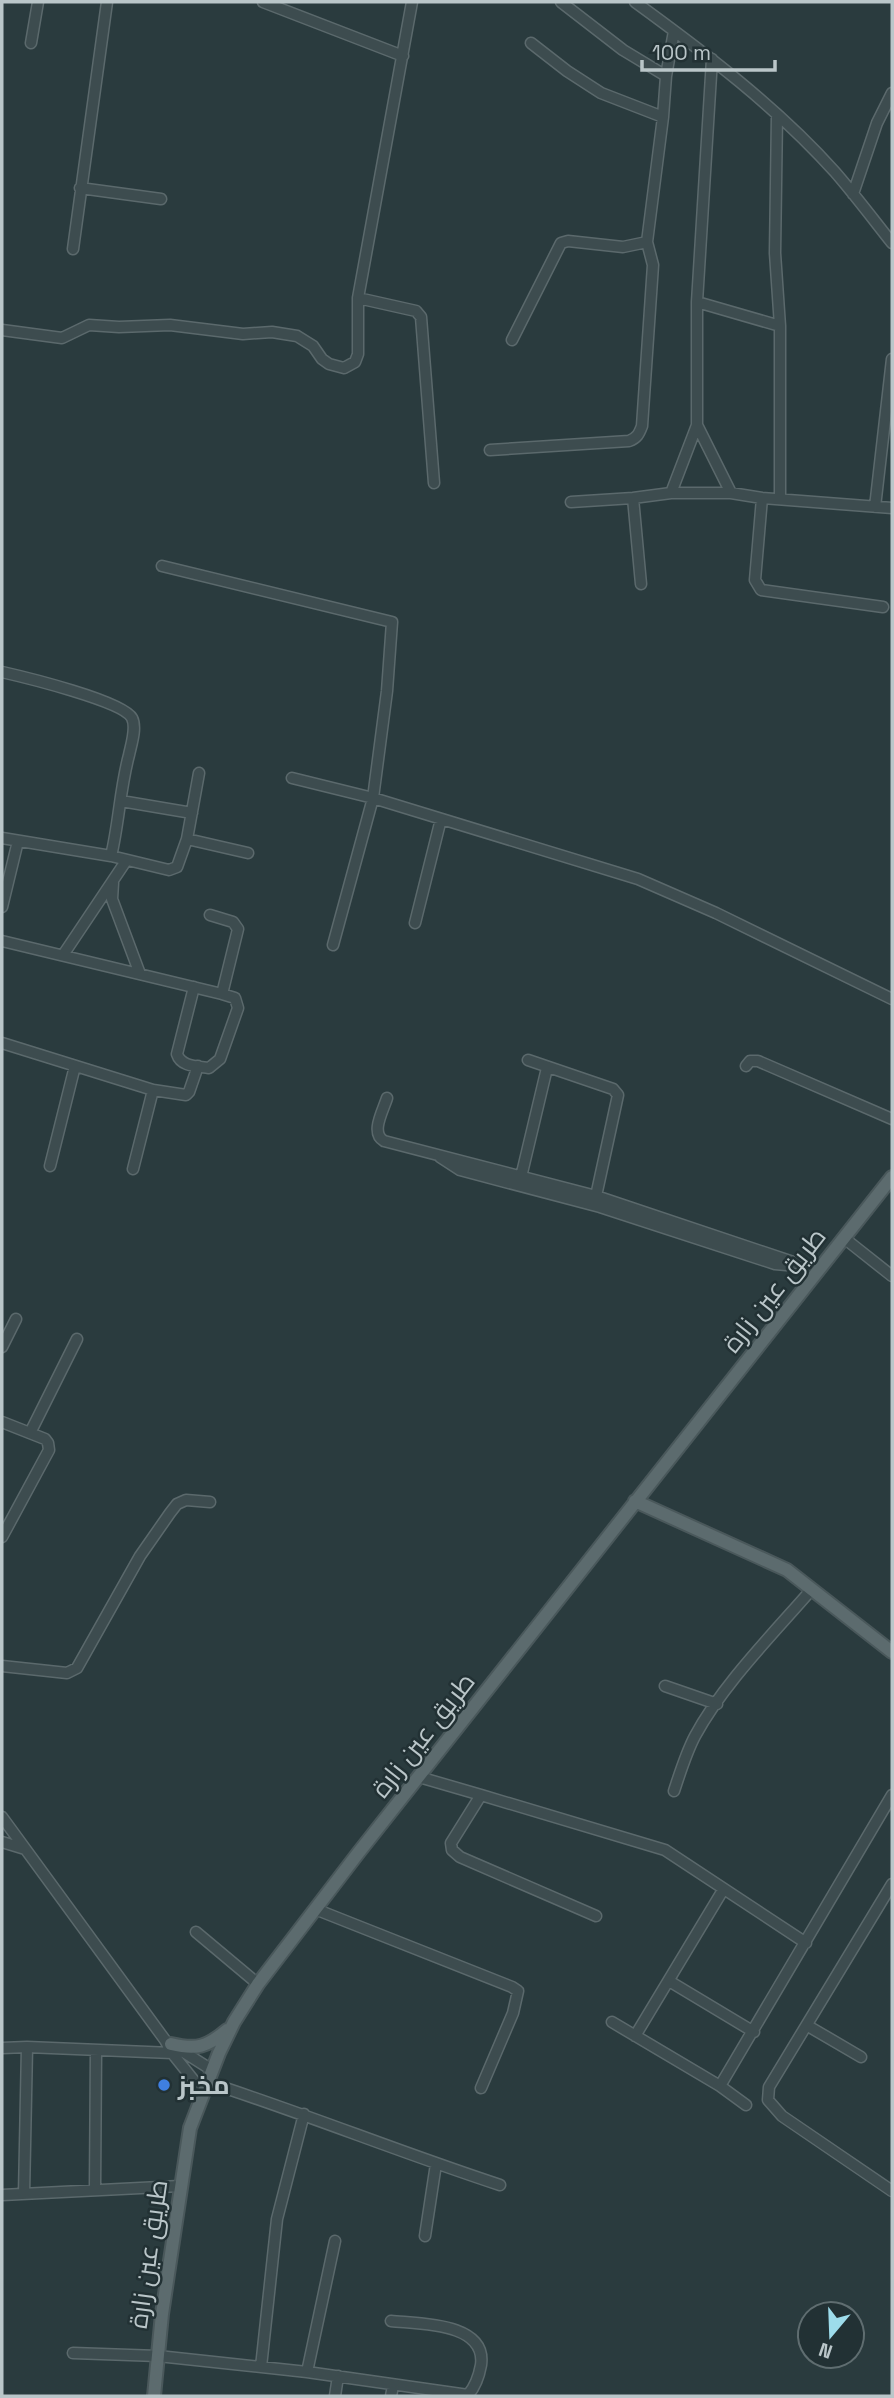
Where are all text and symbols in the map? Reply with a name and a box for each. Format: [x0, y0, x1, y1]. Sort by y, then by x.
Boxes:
scale bar [642, 28, 775, 72]
text: 100 m [652, 39, 711, 66]
street label: طريق عين زارة [714, 1220, 834, 1360]
street label: طريق عين زارة [363, 1665, 483, 1805]
place label: مخبز [177, 2068, 230, 2102]
marker: مخبز [156, 2077, 172, 2093]
street label: طريق عين زارة [121, 2177, 175, 2331]
north arrow [796, 2300, 866, 2370]
text: N [816, 2337, 836, 2364]

